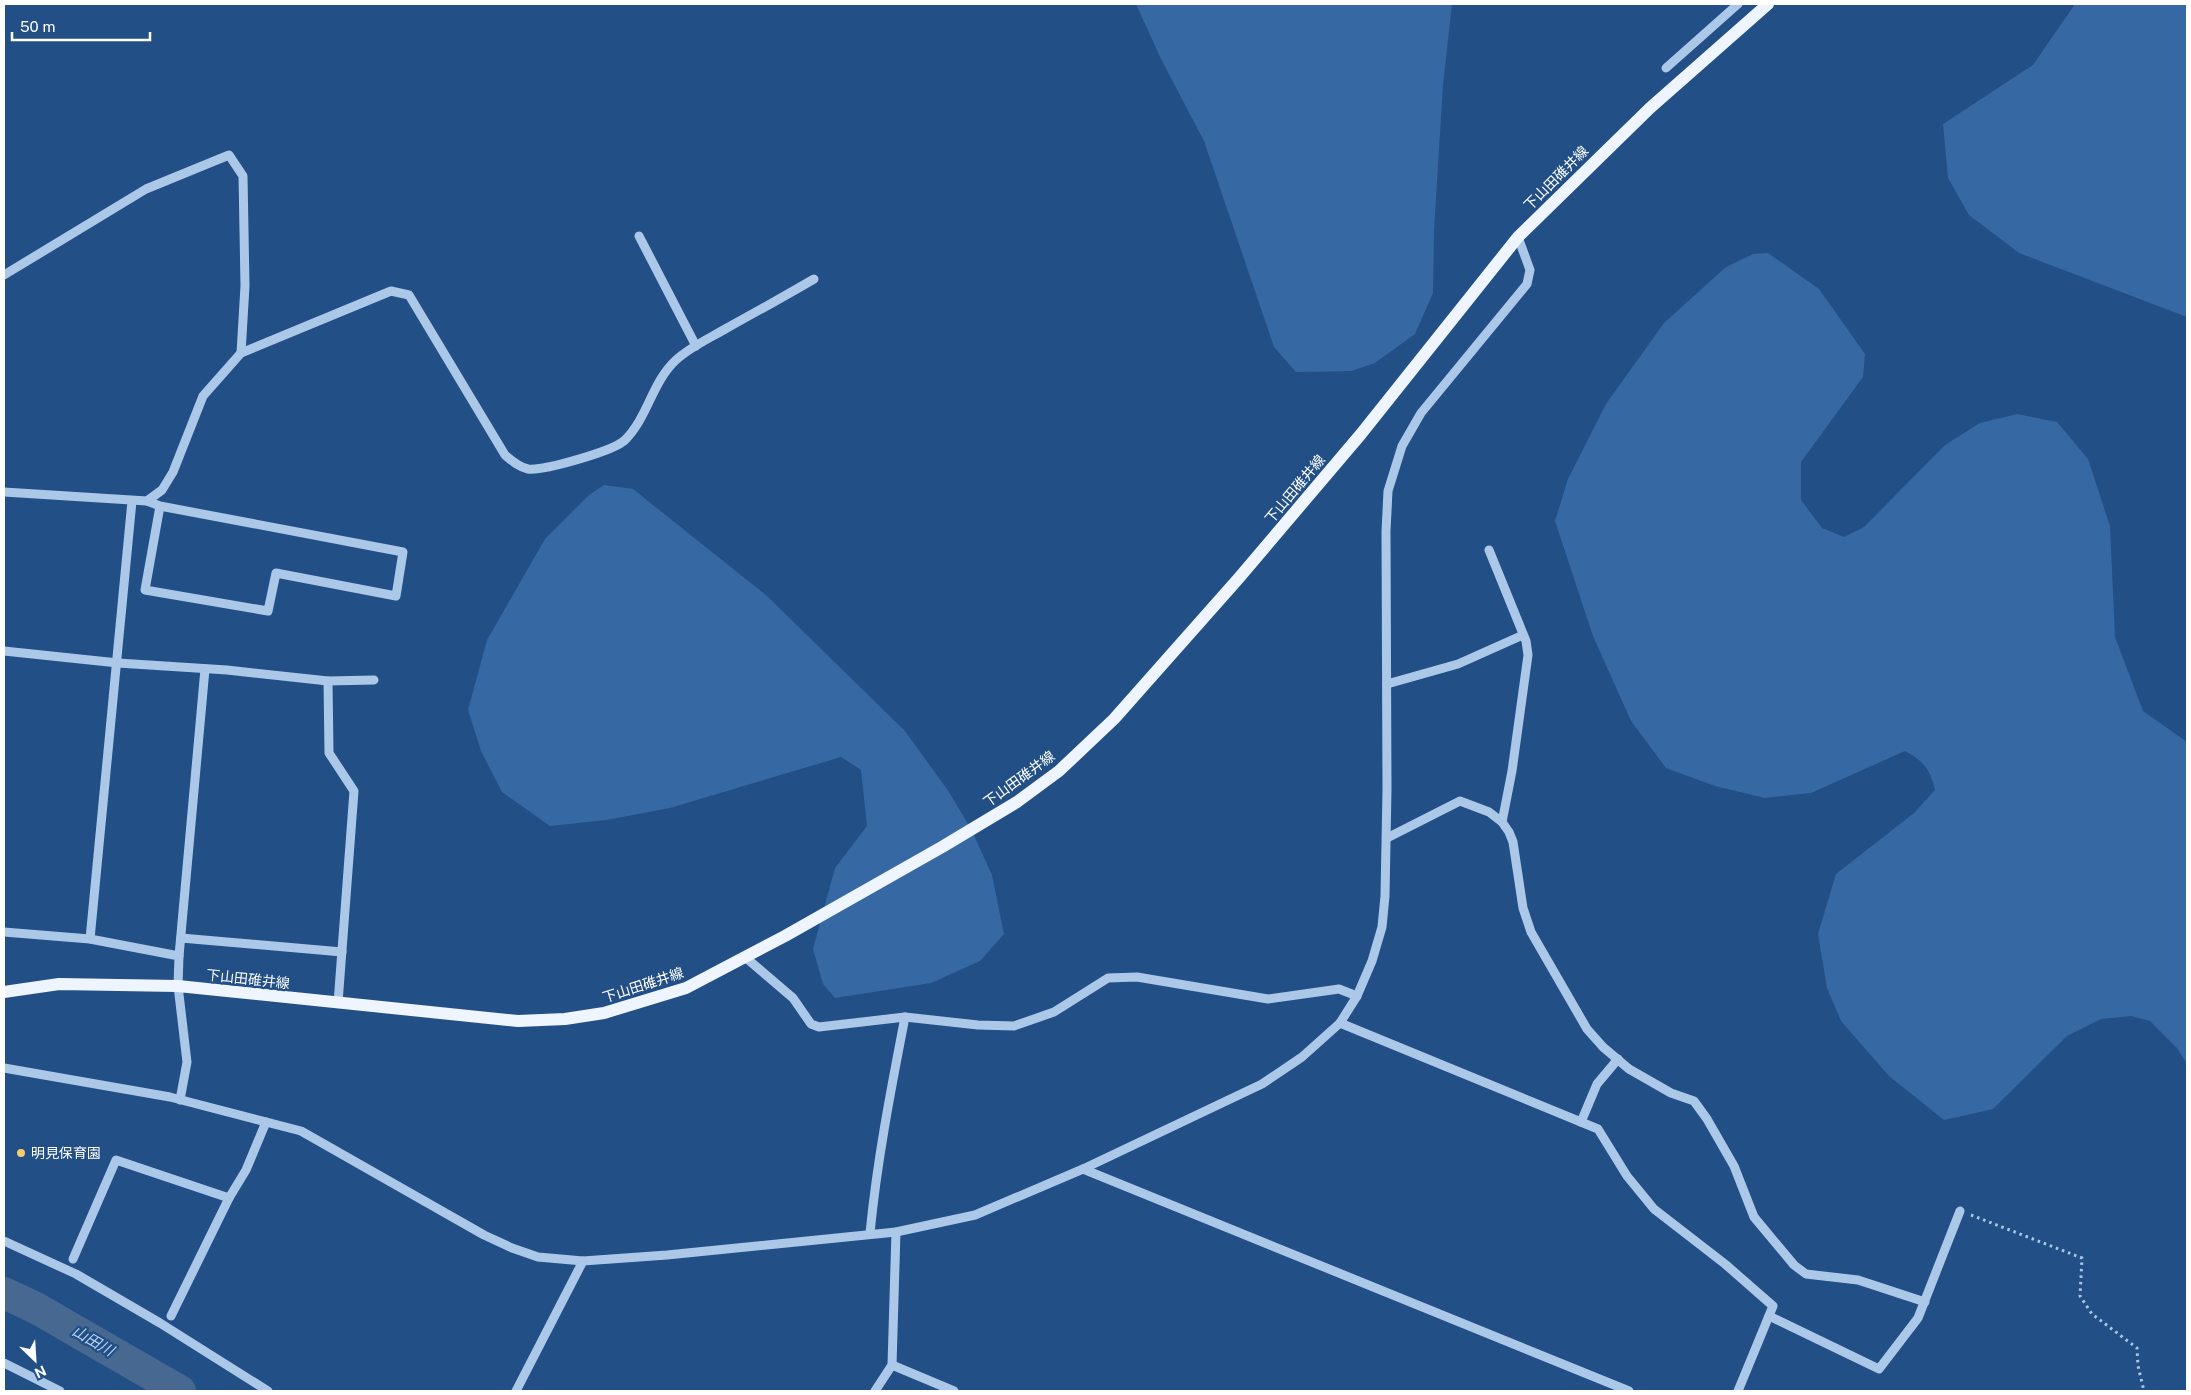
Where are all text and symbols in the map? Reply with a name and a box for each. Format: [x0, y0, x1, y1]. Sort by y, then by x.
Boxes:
scale bar [12, 10, 150, 42]
text: 50 m [20, 18, 55, 35]
street label: 下山田碓井線 [1521, 143, 1591, 213]
street label: 下山田碓井線 [1262, 452, 1328, 526]
street label: 下山田碓井線 [980, 748, 1058, 810]
street label: 下山田碓井線 [601, 964, 685, 1006]
street label: 下山田碓井線 [205, 967, 291, 991]
place label: 明見保育園 [31, 1145, 101, 1161]
marker: 明見保育園 [15, 1147, 27, 1159]
water label: 山田川 [70, 1322, 119, 1360]
north arrow [10, 1335, 60, 1385]
text: N [32, 1362, 49, 1381]

